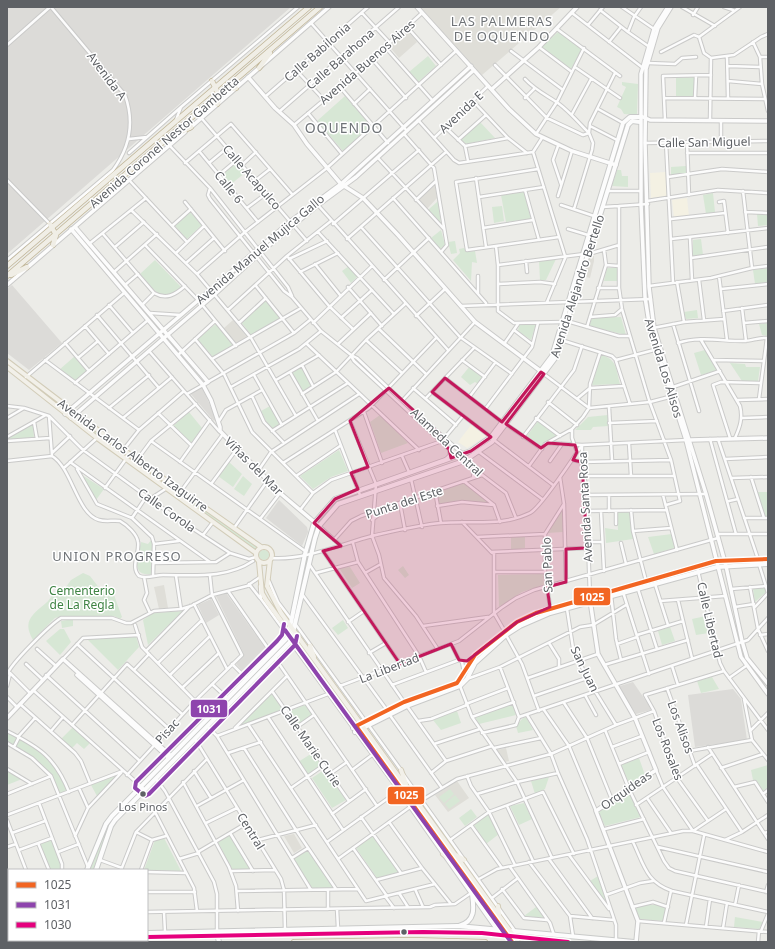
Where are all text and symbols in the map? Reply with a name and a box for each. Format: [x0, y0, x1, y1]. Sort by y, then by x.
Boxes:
district label: LAS PALMERAS DE OQUENDO [451, 12, 553, 45]
street label: Avenida Buenos Aires [315, 15, 419, 108]
street label: Calle Babilonia [280, 18, 354, 86]
street label: Calle Barahona [302, 25, 378, 93]
street label: Avenida A [83, 49, 131, 104]
street label: Avenida Coronel Nestor Gambetta [86, 72, 242, 212]
street label: Avenida E [435, 87, 487, 137]
district label: OQUENDO [305, 118, 383, 137]
street label: Calle San Miguel [657, 133, 751, 151]
street label: Calle Acapulco [219, 141, 285, 213]
street label: Calle 6 [211, 167, 247, 207]
street label: Avenida Manuel Mujica Gallo [192, 190, 328, 308]
street label: Avenida Alejandro Bertello [546, 212, 608, 360]
street label: Avenida Los Alisos [641, 316, 687, 420]
street label: Avenida Carlos Alberto Izaguirre [54, 395, 212, 516]
street label: Alameda Central [407, 404, 487, 480]
street label: Viñas del Mar [221, 433, 287, 499]
street label: Avenida Santa Rosa [574, 451, 596, 563]
street label: Punta del Este [363, 481, 445, 522]
street label: Calle Corola [135, 484, 199, 536]
street label: San Pablo [538, 537, 556, 593]
district label: UNION PROGRESO [52, 547, 182, 565]
street label: Calle Libertad [693, 580, 727, 660]
park label: Cementerio de La Regla [49, 582, 115, 613]
line badge: 1025 [573, 587, 611, 606]
text: 1025 [579, 589, 605, 604]
street label: San Juan [567, 643, 603, 695]
street label: La Libertad [357, 649, 421, 687]
street label: Los Alisos [664, 698, 698, 756]
line badge: 1031 [190, 699, 228, 718]
text: 1031 [196, 701, 222, 716]
street label: Calle Marie Curie [277, 702, 346, 790]
street label: Pisac [151, 715, 183, 747]
street label: Los Rosales [648, 716, 688, 783]
street label: Orquideas [597, 766, 655, 814]
line badge: 1025 [387, 786, 425, 805]
text: 1025 [393, 787, 419, 802]
marker: Los Pinos [138, 789, 148, 799]
place label: Los Pinos [119, 799, 167, 814]
street label: Central [233, 809, 269, 853]
legend [8, 869, 148, 941]
text: 1025 [44, 876, 72, 893]
text: 1031 [44, 896, 71, 913]
text: 1030 [44, 916, 72, 933]
unlabelled marker [399, 927, 409, 937]

